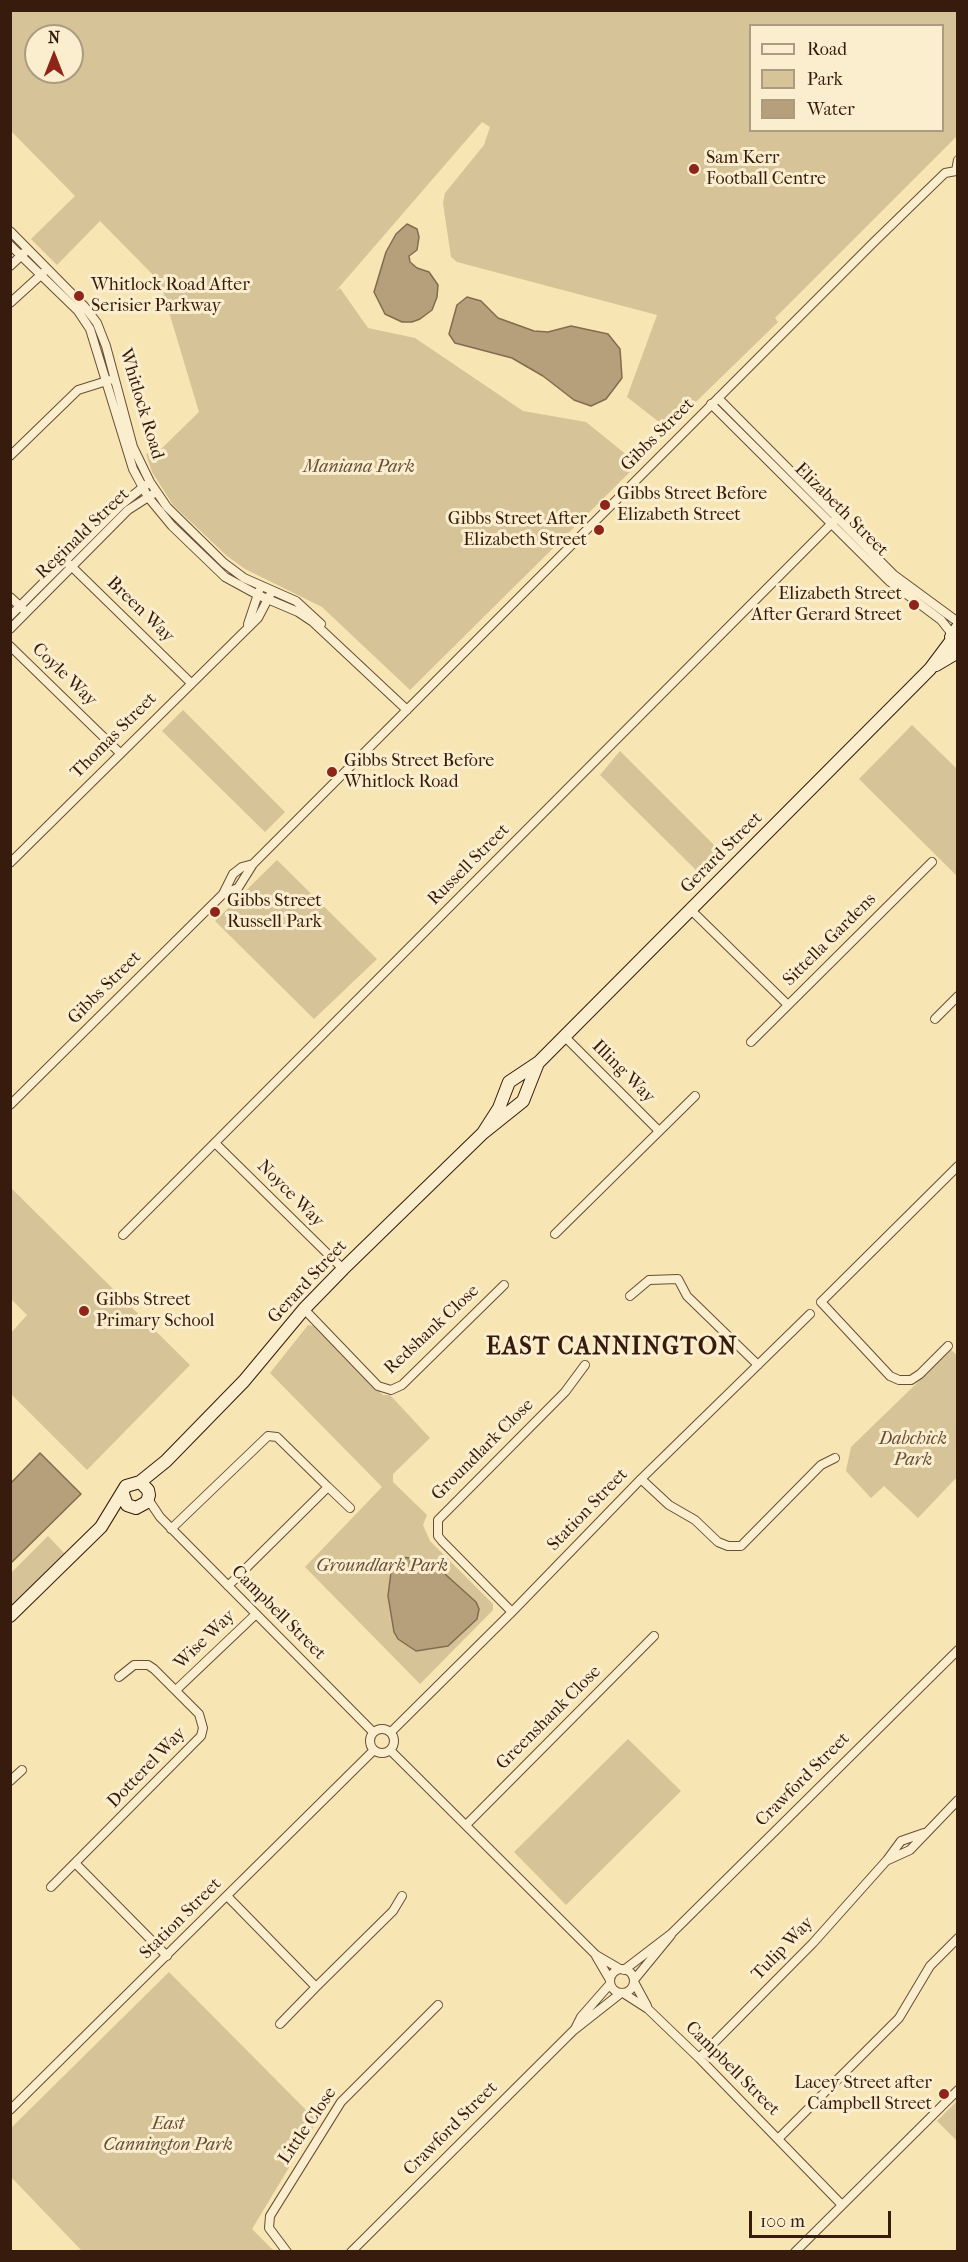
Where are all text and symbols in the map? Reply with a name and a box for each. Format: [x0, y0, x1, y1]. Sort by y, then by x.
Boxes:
north arrow [24, 24, 84, 84]
legend [749, 24, 944, 132]
text: N [48, 28, 60, 47]
text: Road [807, 39, 847, 60]
text: Park [807, 69, 843, 90]
text: Water [807, 99, 855, 120]
place label: Sam Kerr Football Centre [706, 148, 826, 190]
marker: Sam Kerr Football Centre [687, 162, 701, 176]
place label: Whitlock Road After Serisier Parkway [91, 275, 250, 318]
marker: Whitlock Road After Serisier Parkway [72, 289, 86, 303]
street label: Whitlock Road [114, 346, 168, 462]
street label: Gibbs Street [617, 394, 699, 476]
park label: Maniana Park [303, 457, 415, 479]
street label: Elizabeth Street [790, 459, 892, 561]
street label: Reginald Street [32, 484, 134, 584]
place label: Gibbs Street Before Elizabeth Street [617, 484, 767, 526]
marker: Gibbs Street Before Elizabeth Street [598, 498, 612, 512]
place label: Gibbs Street After Elizabeth Street [448, 509, 587, 552]
marker: Gibbs Street After Elizabeth Street [592, 523, 606, 537]
street label: Breen Way [102, 573, 178, 647]
place label: Elizabeth Street After Gerard Street [751, 584, 902, 626]
marker: Elizabeth Street After Gerard Street [907, 598, 921, 612]
street label: Coyle Way [27, 639, 101, 711]
street label: Thomas Street [66, 688, 162, 784]
place label: Gibbs Street Before Whitlock Road [344, 751, 494, 794]
marker: Gibbs Street Before Whitlock Road [325, 765, 339, 779]
street label: Gerard Street [677, 808, 767, 898]
street label: Russell Street [424, 820, 514, 910]
street label: Sittella Gardens [779, 889, 881, 991]
place label: Gibbs Street Russell Park [227, 891, 322, 934]
marker: Gibbs Street Russell Park [208, 905, 222, 919]
street label: Gibbs Street [64, 947, 146, 1029]
street label: Illing Way [587, 1036, 659, 1108]
street label: Noyce Way [252, 1156, 328, 1232]
street label: Gerard Street [264, 1236, 352, 1328]
street label: Redshank Close [380, 1281, 484, 1379]
place label: Gibbs Street Primary School [96, 1290, 214, 1332]
marker: Gibbs Street Primary School [77, 1304, 91, 1318]
district label: EAST CANNINGTON [486, 1334, 738, 1362]
street label: Groundlark Close [428, 1395, 538, 1505]
park label: Dabchick Park [879, 1429, 947, 1472]
street label: Station Street [543, 1464, 633, 1556]
park label: Groundlark Park [316, 1556, 448, 1578]
street label: Campbell Street [226, 1561, 330, 1665]
street label: Wise Way [170, 1606, 240, 1674]
street label: Greenshank Close [492, 1661, 606, 1775]
street label: Dotterel Way [103, 1723, 191, 1813]
street label: Crawford Street [751, 1728, 855, 1832]
street label: Station Street [136, 1874, 226, 1964]
street label: Tulip Way [747, 1913, 819, 1985]
street label: Campbell Street [680, 2017, 784, 2121]
place label: Lacey Street after Campbell Street [794, 2073, 932, 2116]
street label: Crawford Street [399, 2077, 503, 2181]
street label: Little Close [274, 2083, 342, 2169]
marker: Lacey Street after Campbell Street [937, 2087, 951, 2101]
park label: East Cannington Park [103, 2114, 233, 2156]
scale bar [752, 2199, 894, 2237]
text: 100 m [760, 2211, 805, 2232]

